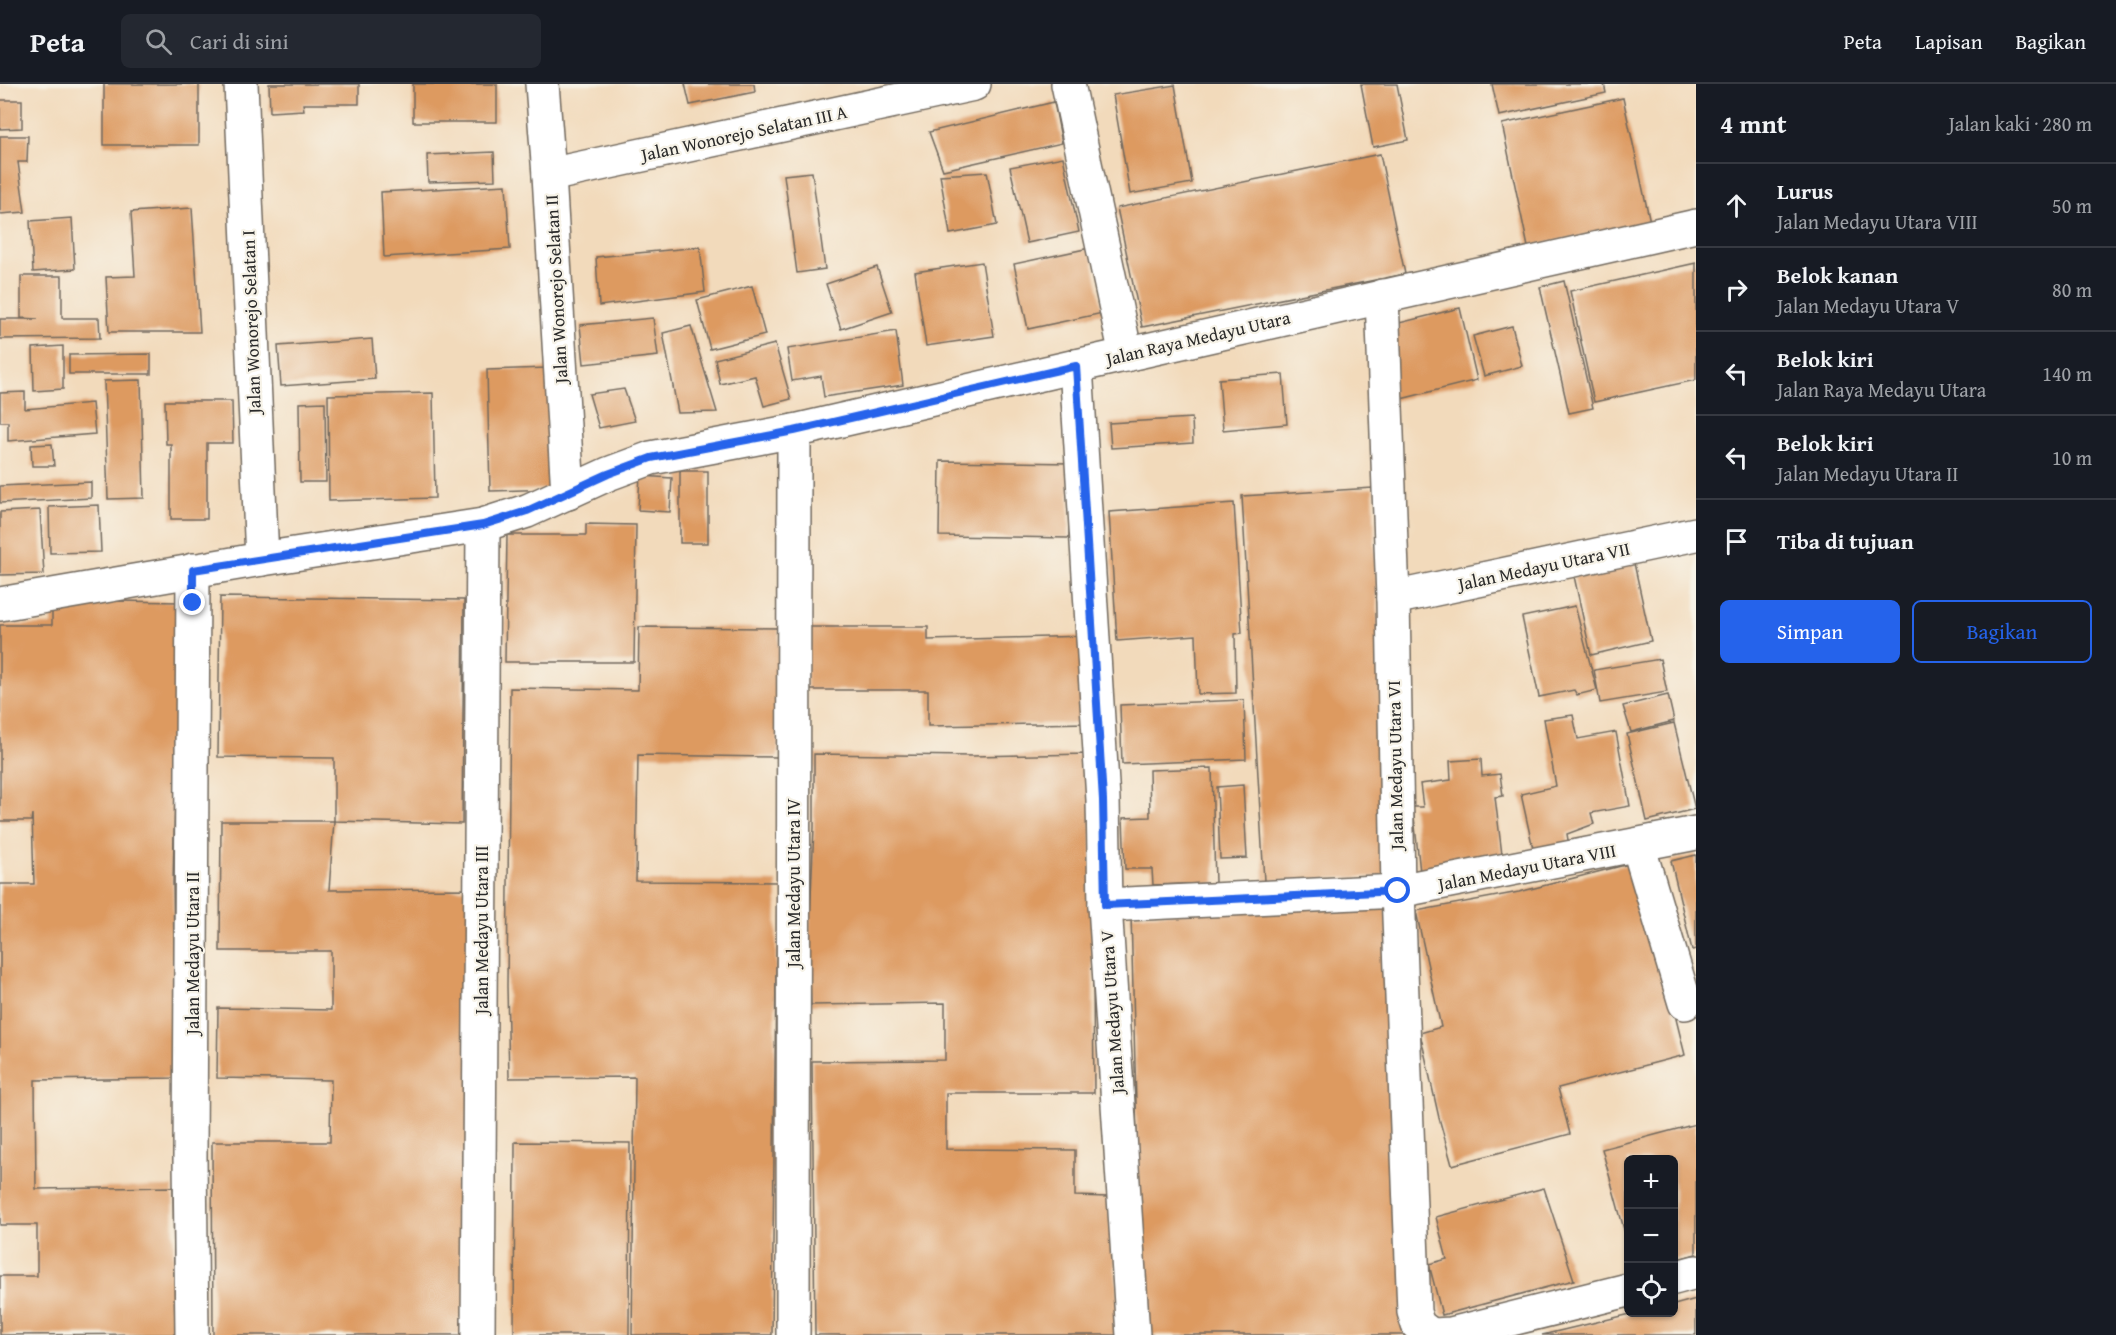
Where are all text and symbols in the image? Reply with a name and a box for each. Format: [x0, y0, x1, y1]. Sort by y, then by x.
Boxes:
search box [121, 14, 541, 68]
text: Peta [30, 21, 85, 62]
icon: search [142, 25, 175, 58]
text: Cari di sini [190, 25, 289, 57]
text: Peta [1844, 26, 1882, 57]
text: Lapisan [1915, 26, 1982, 57]
text: Bagikan [2015, 26, 2086, 57]
street label: Jalan Wonorejo Selatan III A [637, 98, 849, 168]
text: 4 mnt [1720, 104, 1787, 143]
text: Jalan kaki · 280 m [1948, 109, 2092, 138]
text: Lurus [1777, 175, 1833, 207]
icon: ahead [1720, 189, 1753, 222]
text: 50 m [2052, 191, 2092, 220]
street label: Jalan Wonorejo Selatan II [538, 194, 575, 386]
text: Jalan Medayu Utara VIII [1777, 207, 1978, 236]
street label: Jalan Wonorejo Selatan I [234, 230, 268, 416]
text: Belok kanan [1777, 259, 1898, 291]
icon: right [1720, 273, 1753, 306]
text: 80 m [2052, 275, 2092, 304]
text: Jalan Medayu Utara V [1777, 291, 1959, 320]
street label: Jalan Raya Medayu Utara [1101, 304, 1293, 373]
text: Belok kiri [1777, 343, 1874, 375]
icon: left [1720, 357, 1753, 390]
text: 140 m [2042, 359, 2092, 388]
text: Jalan Raya Medayu Utara [1777, 375, 1986, 404]
text: Belok kiri [1777, 427, 1874, 459]
icon: left [1720, 441, 1753, 474]
text: 10 m [2052, 443, 2092, 472]
text: Jalan Medayu Utara II [1777, 459, 1958, 488]
icon: arrive [1720, 525, 1753, 558]
text: Tiba di tujuan [1777, 525, 1914, 557]
street label: Jalan Medayu Utara VII [1454, 535, 1632, 598]
route end [179, 589, 205, 615]
button: Simpan [1720, 600, 1900, 663]
button: Bagikan [1912, 600, 2092, 663]
street label: Jalan Medayu Utara VI [1380, 680, 1410, 852]
street label: Jalan Medayu Utara IV [780, 798, 807, 970]
street label: Jalan Medayu Utara VIII [1434, 837, 1618, 898]
street label: Jalan Medayu Utara III [468, 846, 495, 1016]
street label: Jalan Medayu Utara II [179, 871, 206, 1037]
route start [1384, 877, 1410, 903]
street label: Jalan Medayu Utara V [1093, 929, 1131, 1097]
map controls [1624, 1155, 1678, 1317]
button: + [1624, 1155, 1678, 1209]
button: − [1624, 1209, 1678, 1263]
button: locate [1624, 1263, 1678, 1317]

